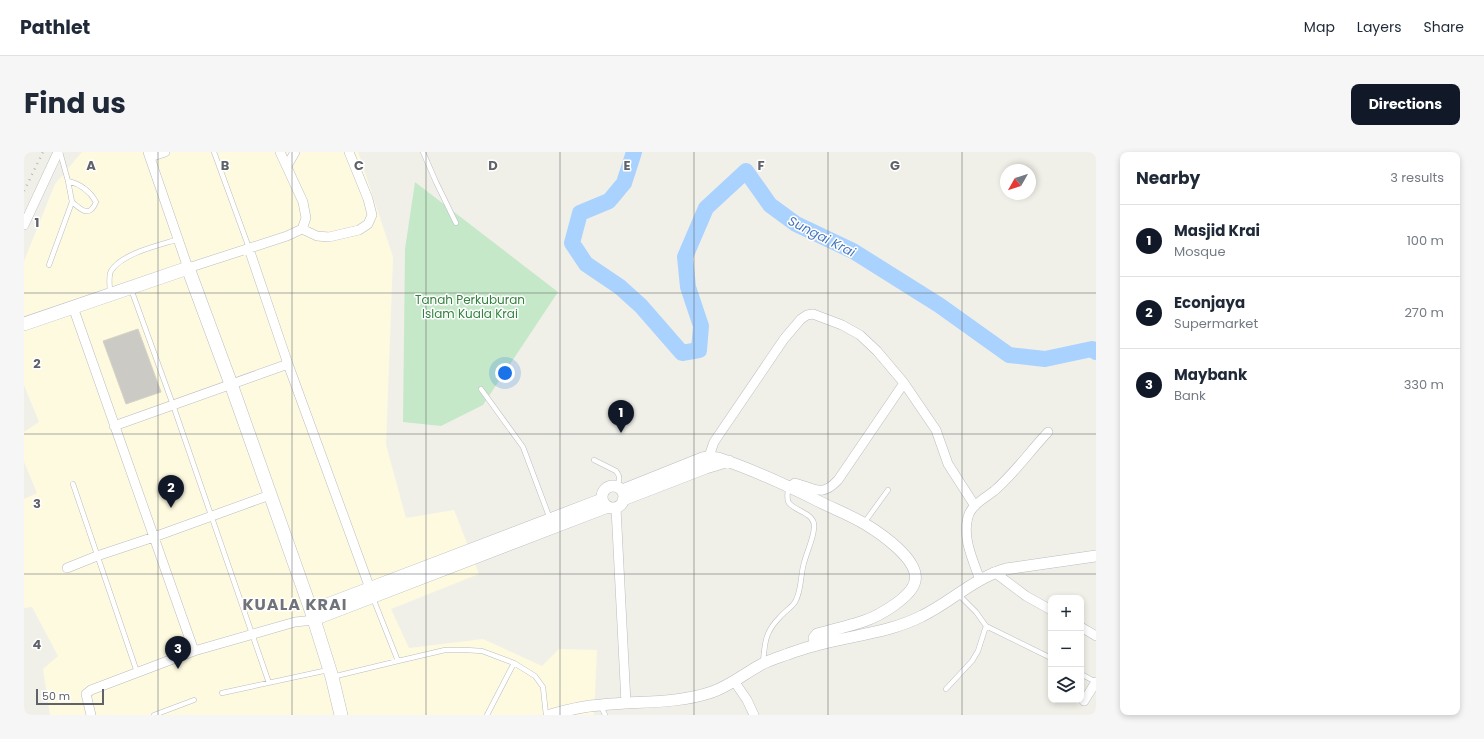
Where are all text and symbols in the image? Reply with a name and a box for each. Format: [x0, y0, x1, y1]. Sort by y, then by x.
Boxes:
text: Pathlet [20, 14, 90, 41]
text: Map [1304, 17, 1335, 37]
text: Layers [1357, 17, 1401, 37]
text: Share [1423, 17, 1464, 37]
text: Find us [24, 84, 126, 123]
button: Directions [1351, 84, 1460, 125]
text: A [86, 156, 96, 175]
text: B [221, 156, 230, 175]
text: C [354, 156, 364, 175]
text: D [488, 156, 498, 175]
text: E [623, 156, 631, 175]
text: F [757, 156, 765, 175]
text: G [890, 156, 900, 175]
north arrow [1000, 164, 1036, 200]
text: Nearby [1136, 166, 1200, 190]
text: 3 results [1390, 168, 1444, 187]
water label: Sungai Krai [785, 211, 860, 262]
text: 1 [35, 213, 39, 232]
text: Masjid Krai [1174, 220, 1260, 241]
text: 1 [1147, 231, 1151, 250]
text: 100 m [1407, 231, 1444, 250]
text: Mosque [1174, 242, 1225, 261]
park label: Tanah Perkuburan Islam Kuala Krai [415, 291, 525, 322]
text: Econjaya [1174, 292, 1245, 313]
text: 2 [1145, 303, 1153, 322]
text: 270 m [1404, 303, 1444, 322]
text: Supermarket [1174, 314, 1258, 333]
text: 2 [33, 354, 41, 373]
your location [495, 363, 515, 383]
text: Maybank [1174, 364, 1247, 385]
text: 3 [1145, 375, 1153, 394]
text: 330 m [1404, 375, 1444, 394]
text: Bank [1174, 386, 1206, 405]
pin: 1 [608, 400, 634, 433]
pin: 2 [158, 475, 184, 508]
text: 3 [33, 494, 41, 513]
district label: KUALA KRAI [242, 593, 348, 616]
map controls [1048, 595, 1084, 703]
button: + [1048, 595, 1084, 631]
button: − [1048, 631, 1084, 667]
text: 4 [33, 635, 42, 654]
pin: 3 [165, 636, 191, 669]
button: layers [1048, 667, 1084, 703]
scale bar [36, 687, 104, 706]
text: 50 m [42, 688, 70, 704]

